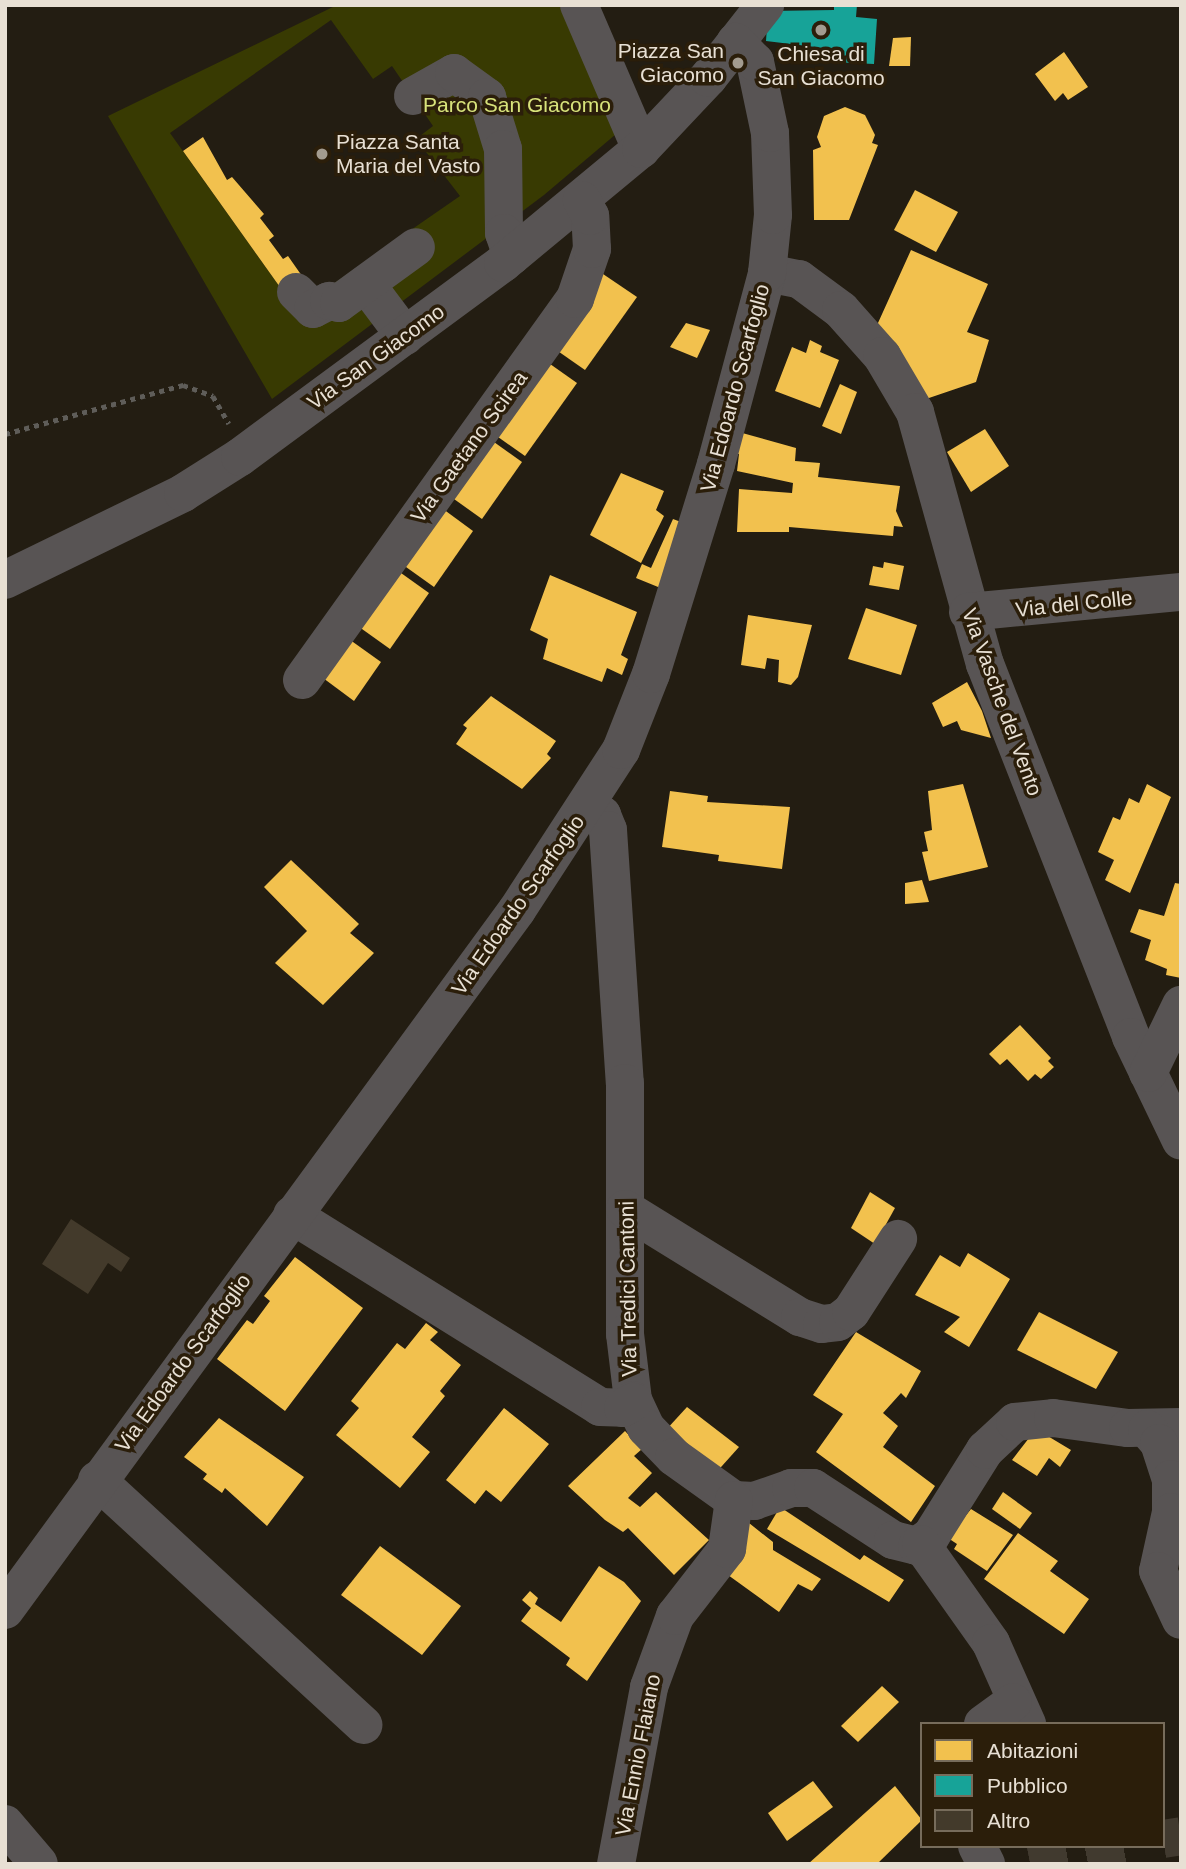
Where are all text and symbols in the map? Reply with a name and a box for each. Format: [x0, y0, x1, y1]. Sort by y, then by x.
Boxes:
marker: Chiesa di San Giacomo [813, 22, 829, 38]
place label: Piazza San Giacomo [618, 38, 724, 88]
place label: Chiesa di San Giacomo [757, 41, 885, 91]
marker: Piazza San Giacomo [730, 55, 746, 71]
park label: Parco San Giacomo [423, 92, 611, 118]
place label: Piazza Santa Maria del Vasto [336, 129, 480, 179]
marker: Piazza Santa Maria del Vasto [314, 146, 330, 162]
street label: Via Edoardo Scarfoglio [695, 281, 775, 495]
street label: Via San Giacomo [303, 299, 449, 415]
street label: Via Gaetano Scirea [405, 366, 533, 528]
street label: Via del Colle [1014, 585, 1134, 623]
street label: Via Vasche del Vento [956, 605, 1048, 799]
street label: Via Edoardo Scarfoglio [446, 810, 590, 1000]
street label: Via Tredici Cantoni [614, 1201, 642, 1377]
street label: Via Edoardo Scarfoglio [110, 1269, 256, 1457]
street label: Via Ennio Flaiano [610, 1672, 666, 1838]
legend [920, 1722, 1165, 1848]
text: Abitazioni [987, 1739, 1078, 1762]
text: Pubblico [987, 1774, 1068, 1797]
text: Altro [987, 1809, 1030, 1832]

